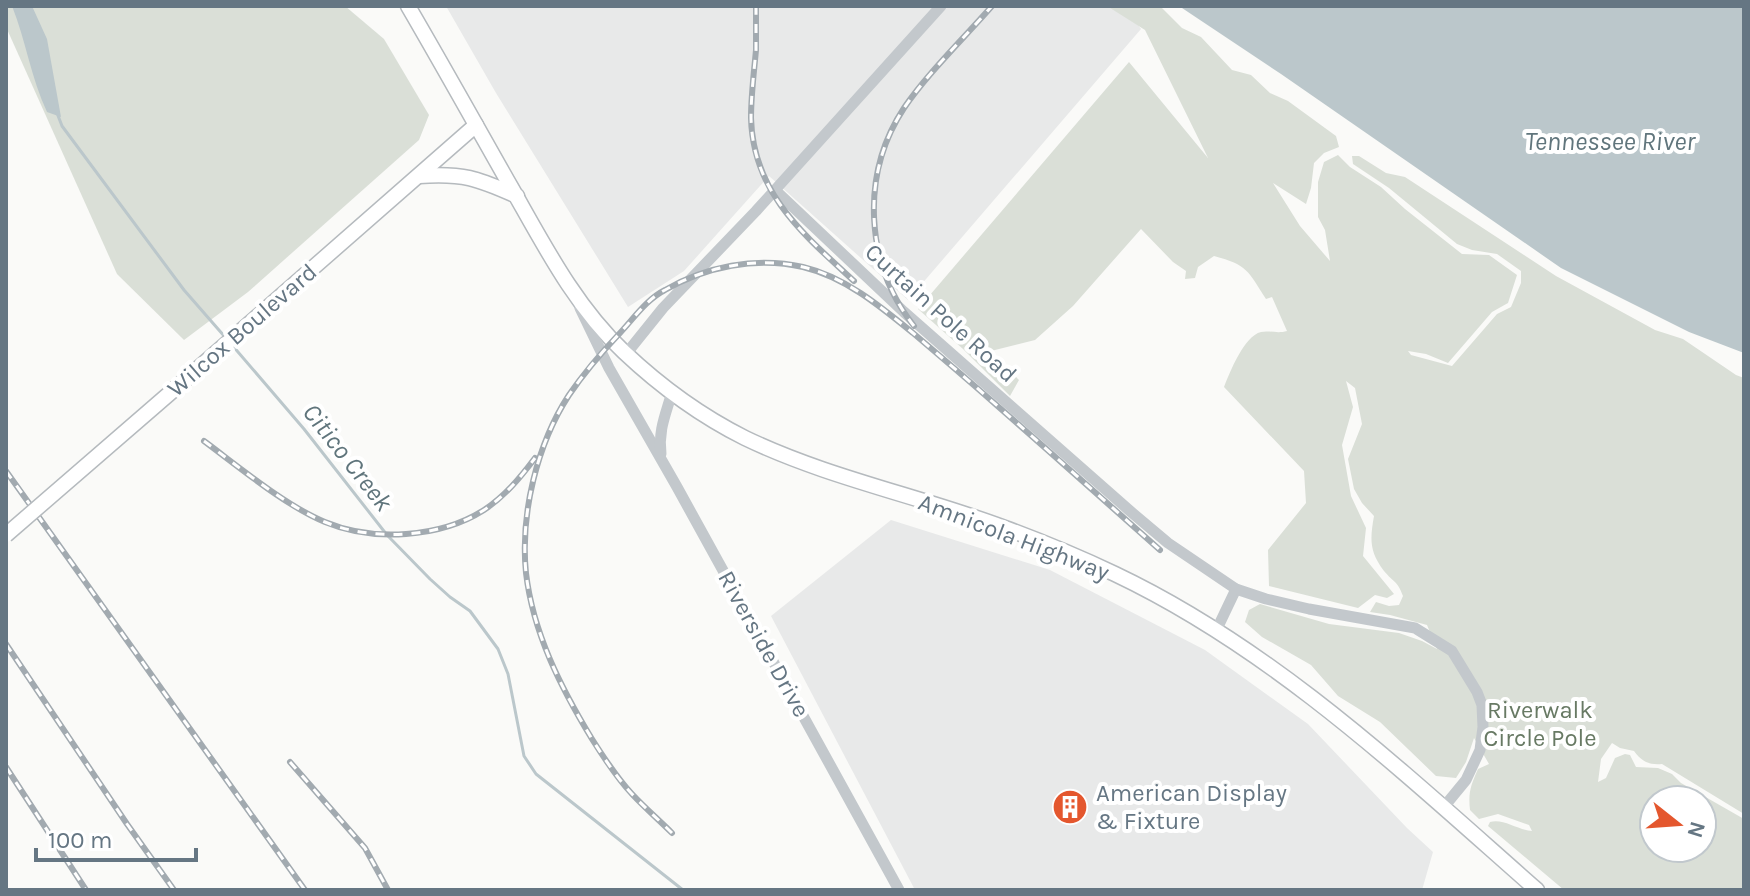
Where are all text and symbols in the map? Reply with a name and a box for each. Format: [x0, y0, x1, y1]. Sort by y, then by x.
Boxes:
water label: Tennessee River [1525, 126, 1696, 157]
street label: Curtain Pole Road [860, 238, 1022, 388]
street label: Wilcox Boulevard [162, 258, 322, 402]
water label: Citico Creek [296, 397, 400, 518]
street label: Amnicola Highway [915, 488, 1113, 586]
street label: Riverside Drive [712, 566, 816, 722]
park label: Riverwalk Circle Pole [1483, 696, 1597, 752]
place label: American Display & Fixture [1096, 779, 1287, 835]
north arrow [1638, 784, 1718, 864]
building icon: American Display & Fixture [1051, 788, 1089, 826]
scale bar [36, 812, 196, 862]
text: N [1681, 818, 1711, 841]
text: 100 m [48, 826, 113, 854]

